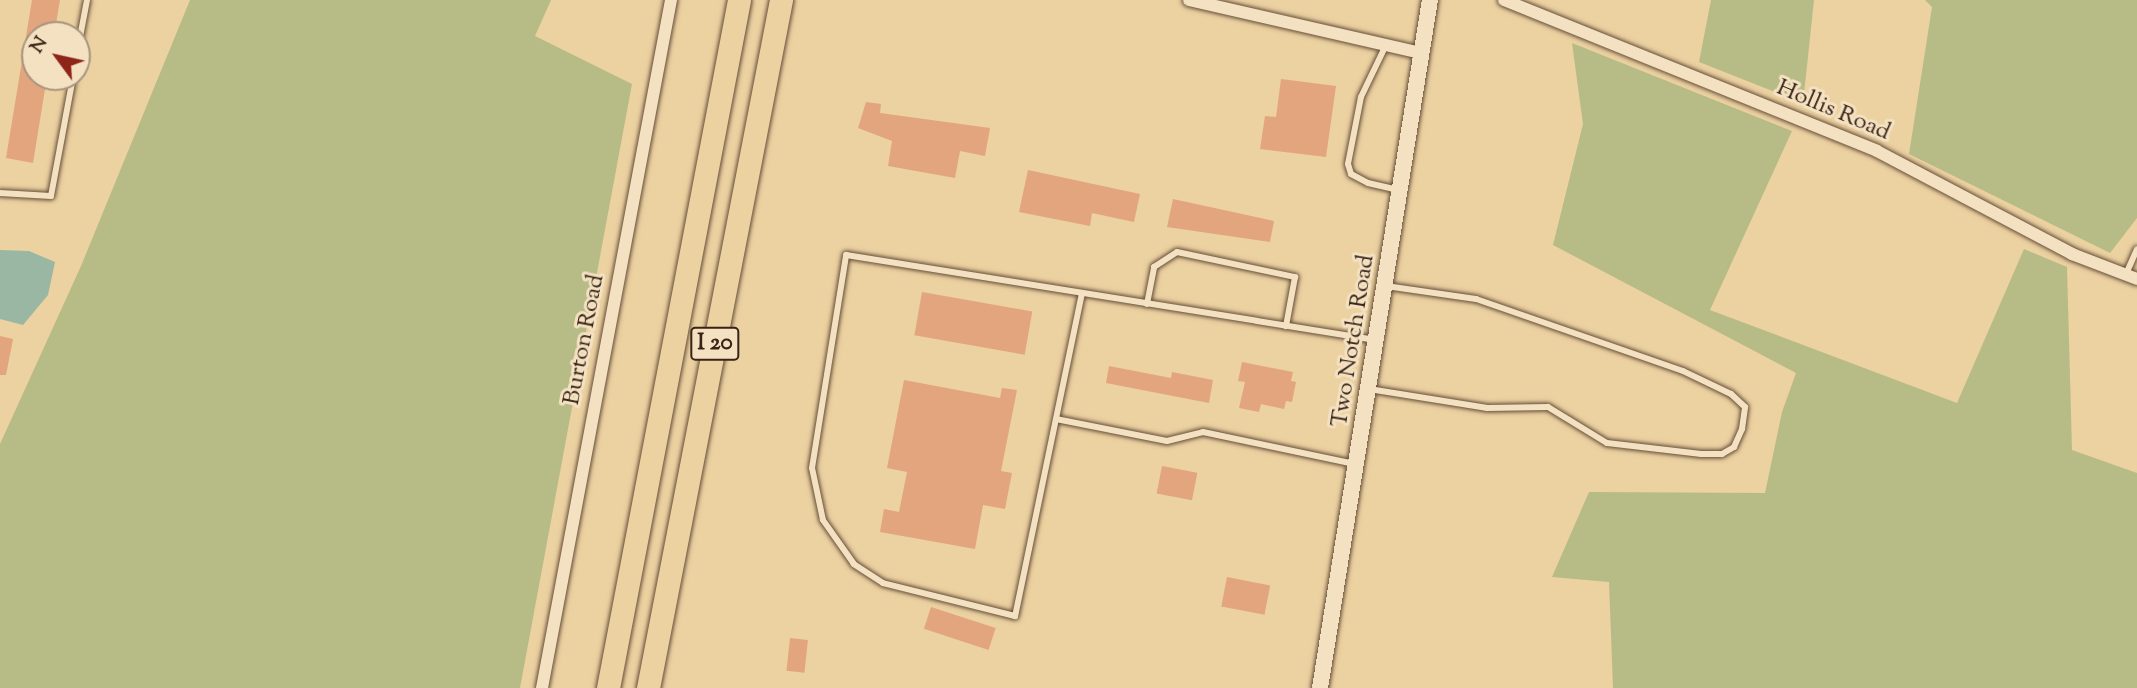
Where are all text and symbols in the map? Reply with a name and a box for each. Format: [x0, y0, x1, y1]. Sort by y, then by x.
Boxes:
north arrow [21, 21, 91, 91]
text: N [24, 32, 55, 59]
street label: Hollis Road [1772, 74, 1894, 148]
street label: Two Notch Road [1326, 253, 1382, 429]
street label: Burton Road [558, 272, 612, 408]
road number: I 20 [689, 324, 741, 364]

